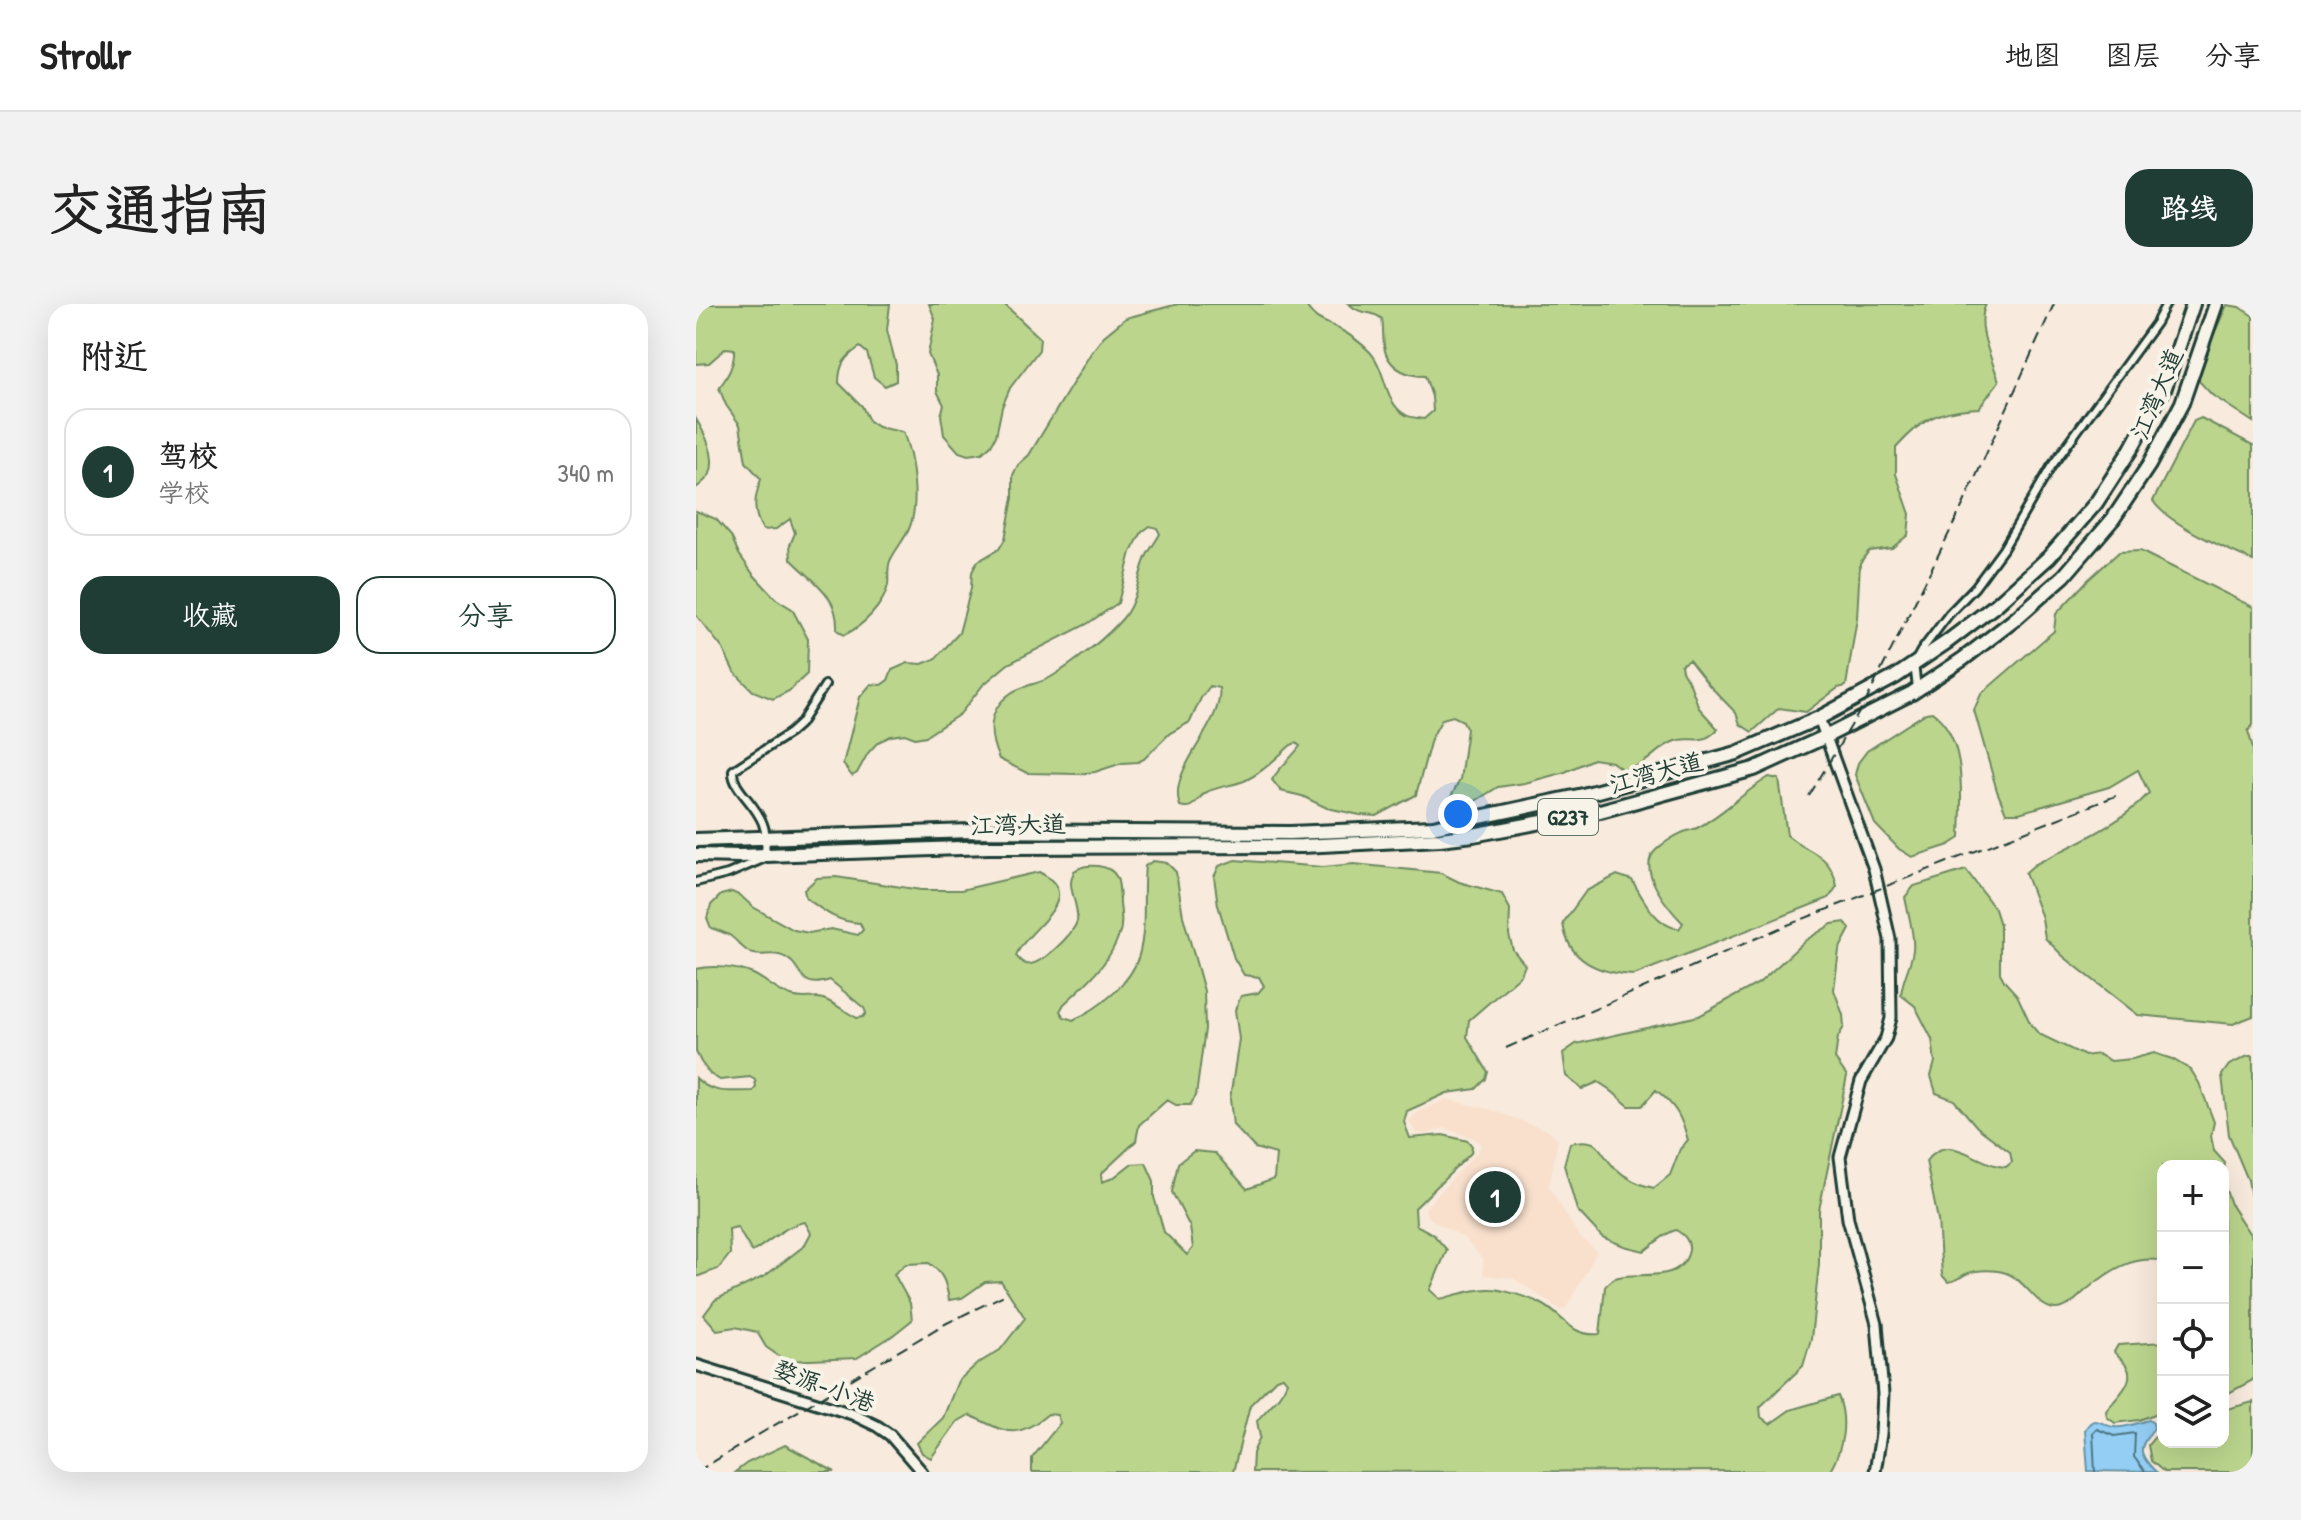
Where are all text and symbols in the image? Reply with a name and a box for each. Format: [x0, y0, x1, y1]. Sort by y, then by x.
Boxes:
text: Strollr [40, 29, 131, 81]
text: 地图 [2005, 36, 2061, 74]
text: 图层 [2105, 36, 2161, 74]
text: 分享 [2205, 36, 2261, 74]
button: 路线 [2125, 169, 2253, 247]
text: 交通指南 [48, 171, 272, 246]
text: 附近 [80, 333, 148, 379]
street label: 江湾大道 [2123, 343, 2190, 444]
text: 驾校 [158, 435, 218, 475]
text: 1 [103, 455, 113, 490]
text: 340 m [557, 455, 614, 490]
text: 学校 [158, 475, 210, 510]
button: 收藏 [80, 576, 340, 654]
button: 分享 [356, 576, 616, 654]
street label: 江湾大道 [1605, 744, 1706, 800]
your location [1438, 794, 1478, 834]
road number: G237 [1538, 799, 1598, 835]
street label: 江湾大道 [970, 807, 1066, 841]
map controls [2157, 1160, 2229, 1448]
button: + [2157, 1160, 2229, 1232]
pin: 1 [1469, 1167, 1521, 1227]
button: − [2157, 1232, 2229, 1304]
button: locate [2157, 1304, 2229, 1376]
street label: 婺源-小港 [769, 1352, 879, 1418]
button: layers [2157, 1376, 2229, 1448]

